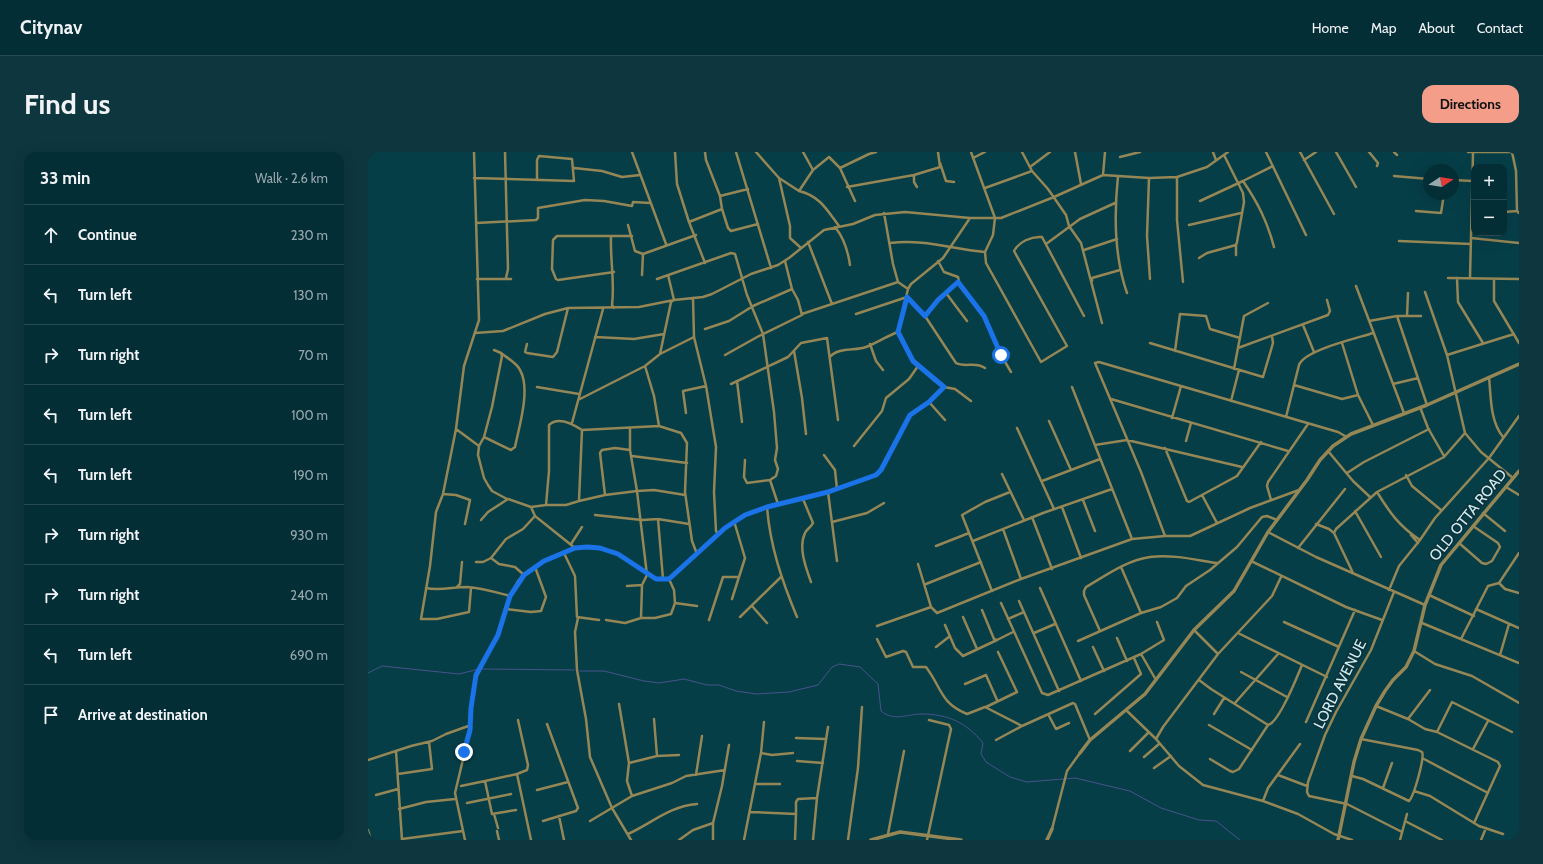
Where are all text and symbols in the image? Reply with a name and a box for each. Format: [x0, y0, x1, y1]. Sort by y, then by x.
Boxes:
text: Citynav [20, 16, 82, 39]
text: Home [1312, 19, 1349, 37]
text: Map [1371, 19, 1396, 37]
text: About [1418, 19, 1455, 37]
text: Contact [1477, 19, 1523, 37]
button: Directions [1422, 85, 1519, 123]
text: Find us [24, 87, 110, 121]
north arrow [1423, 164, 1459, 200]
map controls [1471, 164, 1507, 236]
button: + [1471, 164, 1507, 200]
text: 33 min [40, 168, 90, 188]
text: Walk · 2.6 km [255, 170, 328, 186]
button: − [1471, 200, 1507, 236]
icon: ahead [40, 224, 62, 246]
text: Continue [78, 226, 137, 244]
text: 230 m [291, 227, 328, 243]
icon: left [40, 284, 62, 306]
text: Turn left [78, 286, 132, 304]
text: 130 m [293, 287, 328, 303]
icon: right [40, 344, 62, 366]
text: Turn right [78, 346, 139, 364]
route start [992, 346, 1010, 364]
text: 70 m [298, 347, 328, 363]
icon: left [40, 404, 62, 426]
text: Turn left [78, 406, 132, 424]
text: 100 m [291, 407, 328, 423]
icon: left [40, 464, 62, 486]
street label: OLD OTTA ROAD [1425, 465, 1511, 565]
text: Turn left [78, 466, 132, 484]
text: 190 m [293, 467, 328, 483]
icon: right [40, 524, 62, 546]
text: Turn right [78, 526, 139, 544]
text: 930 m [290, 527, 328, 543]
icon: right [40, 584, 62, 606]
text: Turn right [78, 586, 139, 604]
text: 240 m [290, 587, 328, 603]
street label: LORD AVENUE [1310, 636, 1370, 732]
icon: left [40, 644, 62, 666]
text: Turn left [78, 646, 132, 664]
text: 690 m [290, 647, 328, 663]
icon: arrive [40, 704, 62, 726]
text: Arrive at destination [78, 706, 208, 724]
route end [455, 743, 473, 761]

